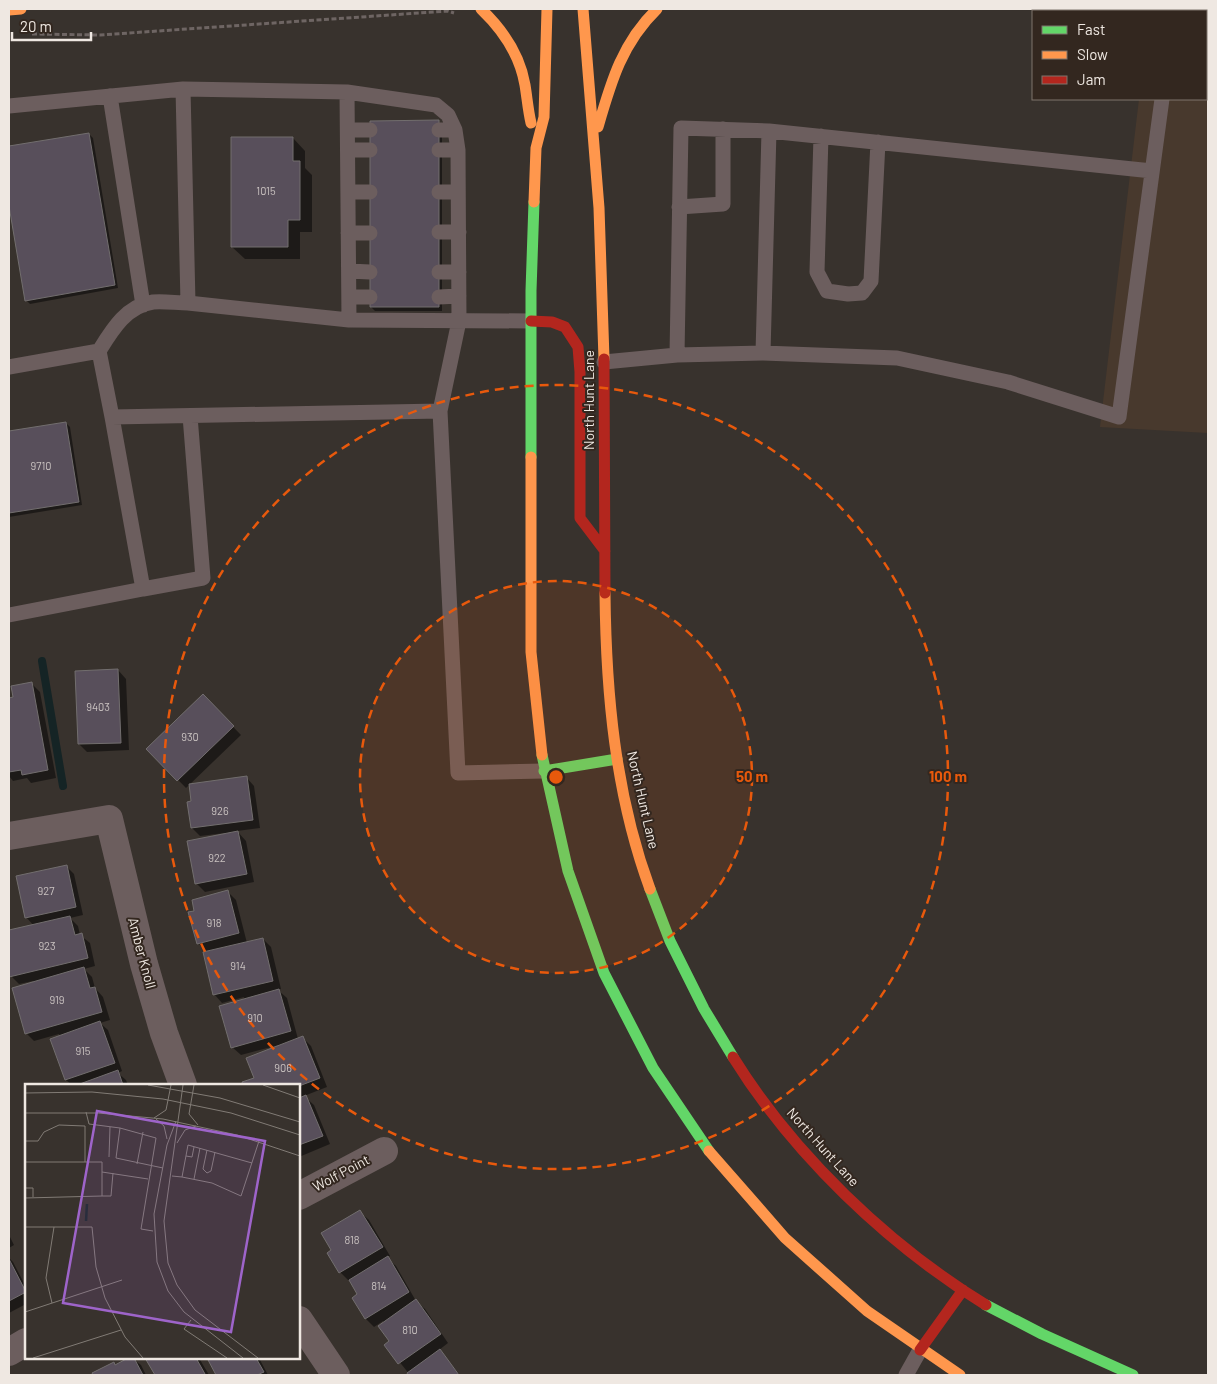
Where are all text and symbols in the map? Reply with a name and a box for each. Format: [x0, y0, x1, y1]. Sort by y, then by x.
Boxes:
scale bar [12, 10, 91, 42]
legend [1032, 10, 1207, 100]
text: 20 m [20, 17, 52, 35]
text: Fast [1077, 20, 1105, 38]
text: Slow [1077, 45, 1108, 63]
text: Jam [1077, 70, 1106, 88]
house number: 1015 [256, 184, 276, 197]
street label: North Hunt Lane [580, 350, 597, 450]
house number: 9710 [30, 459, 52, 472]
house number: 9403 [86, 700, 110, 713]
house number: 930 [181, 730, 199, 743]
street label: North Hunt Lane [624, 749, 663, 850]
text: 50 m [736, 767, 768, 785]
text: 100 m [929, 767, 967, 785]
centre of rings [547, 768, 565, 786]
house number: 926 [211, 804, 229, 817]
house number: 922 [208, 851, 226, 864]
house number: 927 [38, 884, 54, 897]
street label: Amber Knoll [125, 915, 160, 990]
house number: 918 [206, 916, 222, 929]
house number: 923 [38, 939, 56, 952]
house number: 914 [230, 959, 246, 972]
house number: 919 [49, 993, 65, 1006]
house number: 910 [247, 1011, 263, 1024]
house number: 915 [75, 1044, 91, 1057]
house number: 906 [274, 1061, 292, 1074]
inset map [25, 1084, 300, 1359]
street label: North Hunt Lane [784, 1104, 863, 1189]
street label: Wolf Point [309, 1150, 372, 1195]
house number: 818 [344, 1233, 360, 1246]
house number: 814 [371, 1279, 387, 1292]
house number: 810 [402, 1323, 418, 1336]

